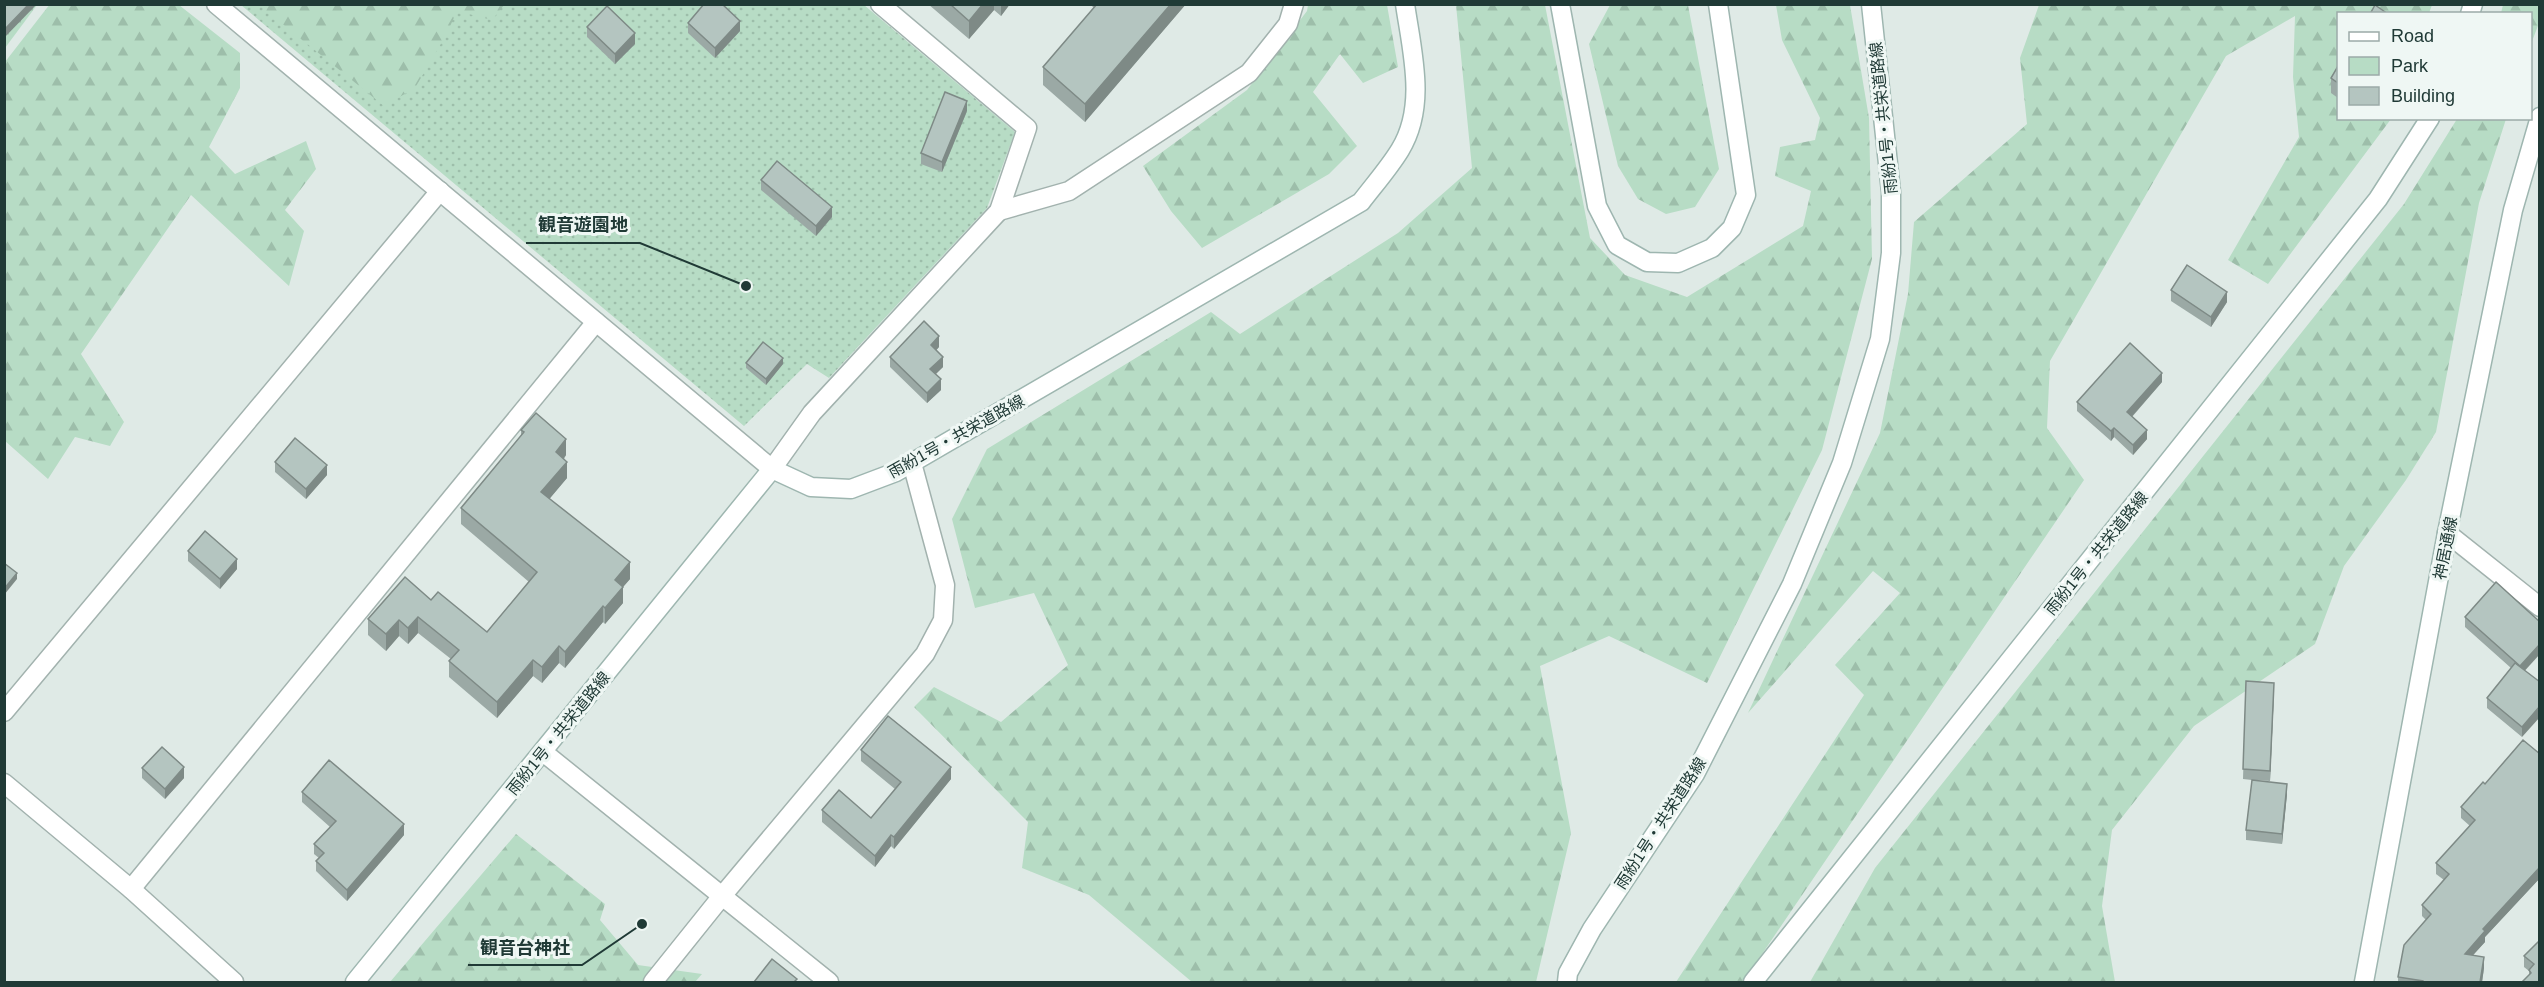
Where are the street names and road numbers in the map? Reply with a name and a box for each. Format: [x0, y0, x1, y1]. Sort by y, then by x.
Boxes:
street label: 雨紛1号・共栄道路線 [1867, 41, 1900, 195]
street label: 雨紛1号・共栄道路線 [885, 392, 1027, 481]
street label: 雨紛1号・共栄道路線 [2042, 489, 2151, 618]
street label: 神居通線 [2431, 515, 2460, 581]
street label: 雨紛1号・共栄道路線 [504, 669, 613, 798]
street label: 雨紛1号・共栄道路線 [1612, 755, 1709, 892]

